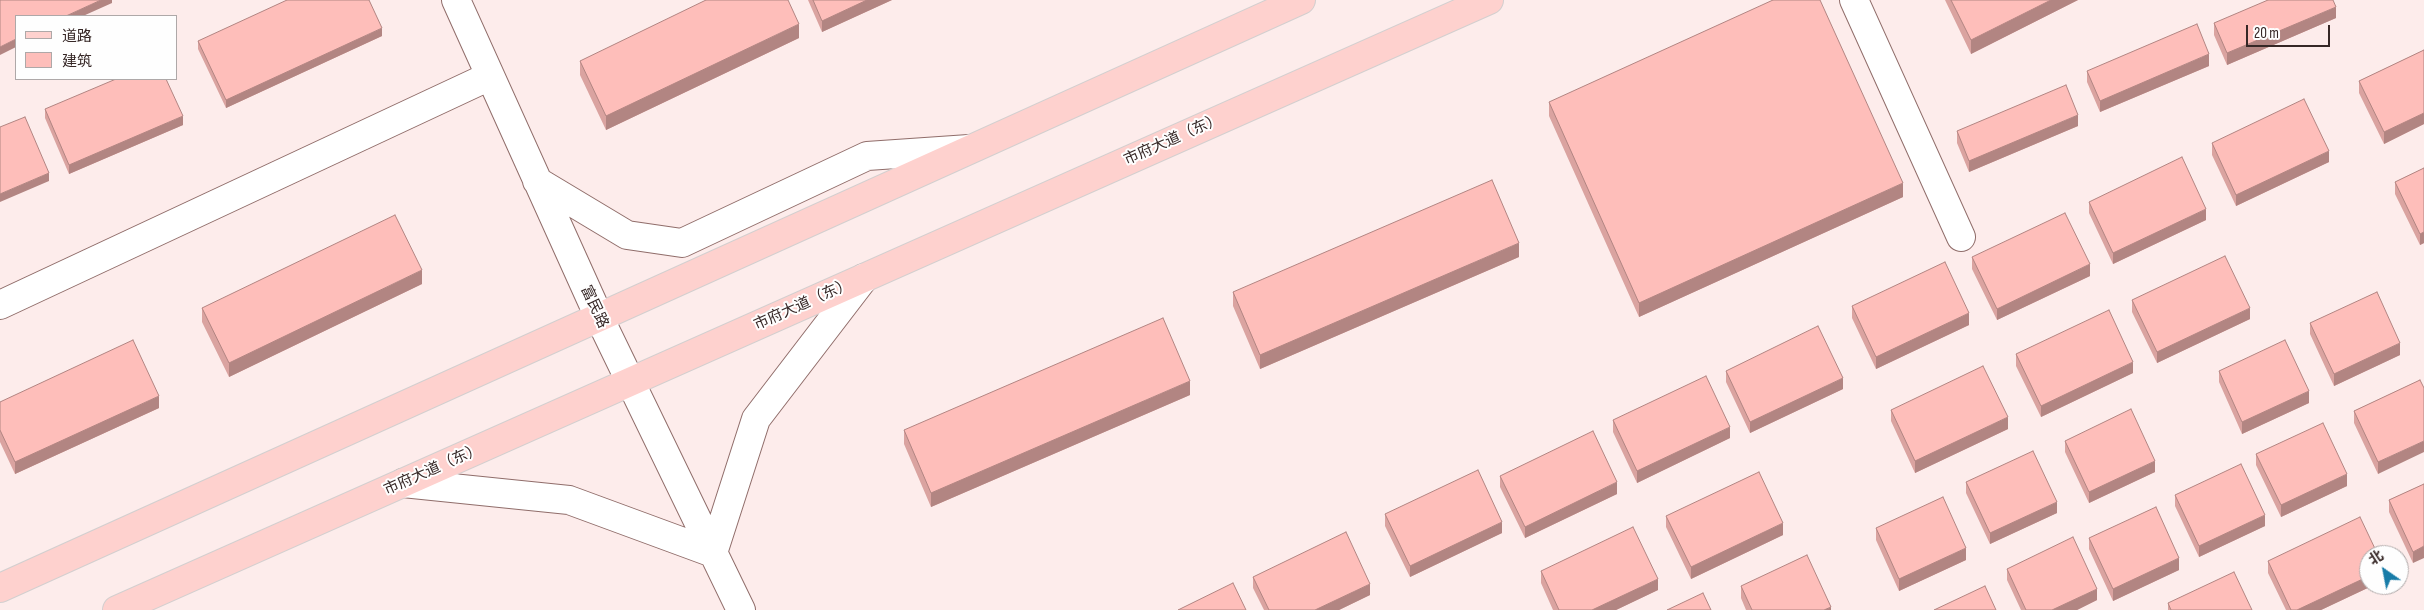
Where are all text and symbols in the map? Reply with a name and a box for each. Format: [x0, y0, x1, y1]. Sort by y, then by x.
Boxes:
legend [15, 15, 178, 80]
scale bar [2249, 15, 2333, 47]
text: 20 m [2254, 24, 2279, 43]
text: 道路 [62, 27, 92, 46]
text: 建筑 [62, 52, 92, 71]
street label: 市府大道（东） [1121, 110, 1225, 170]
street label: 市府大道（东） [751, 275, 855, 335]
street label: 富民路 [576, 283, 612, 331]
street label: 市府大道（东） [381, 440, 485, 500]
north arrow [2359, 545, 2409, 595]
text: 北 [2366, 547, 2387, 569]

